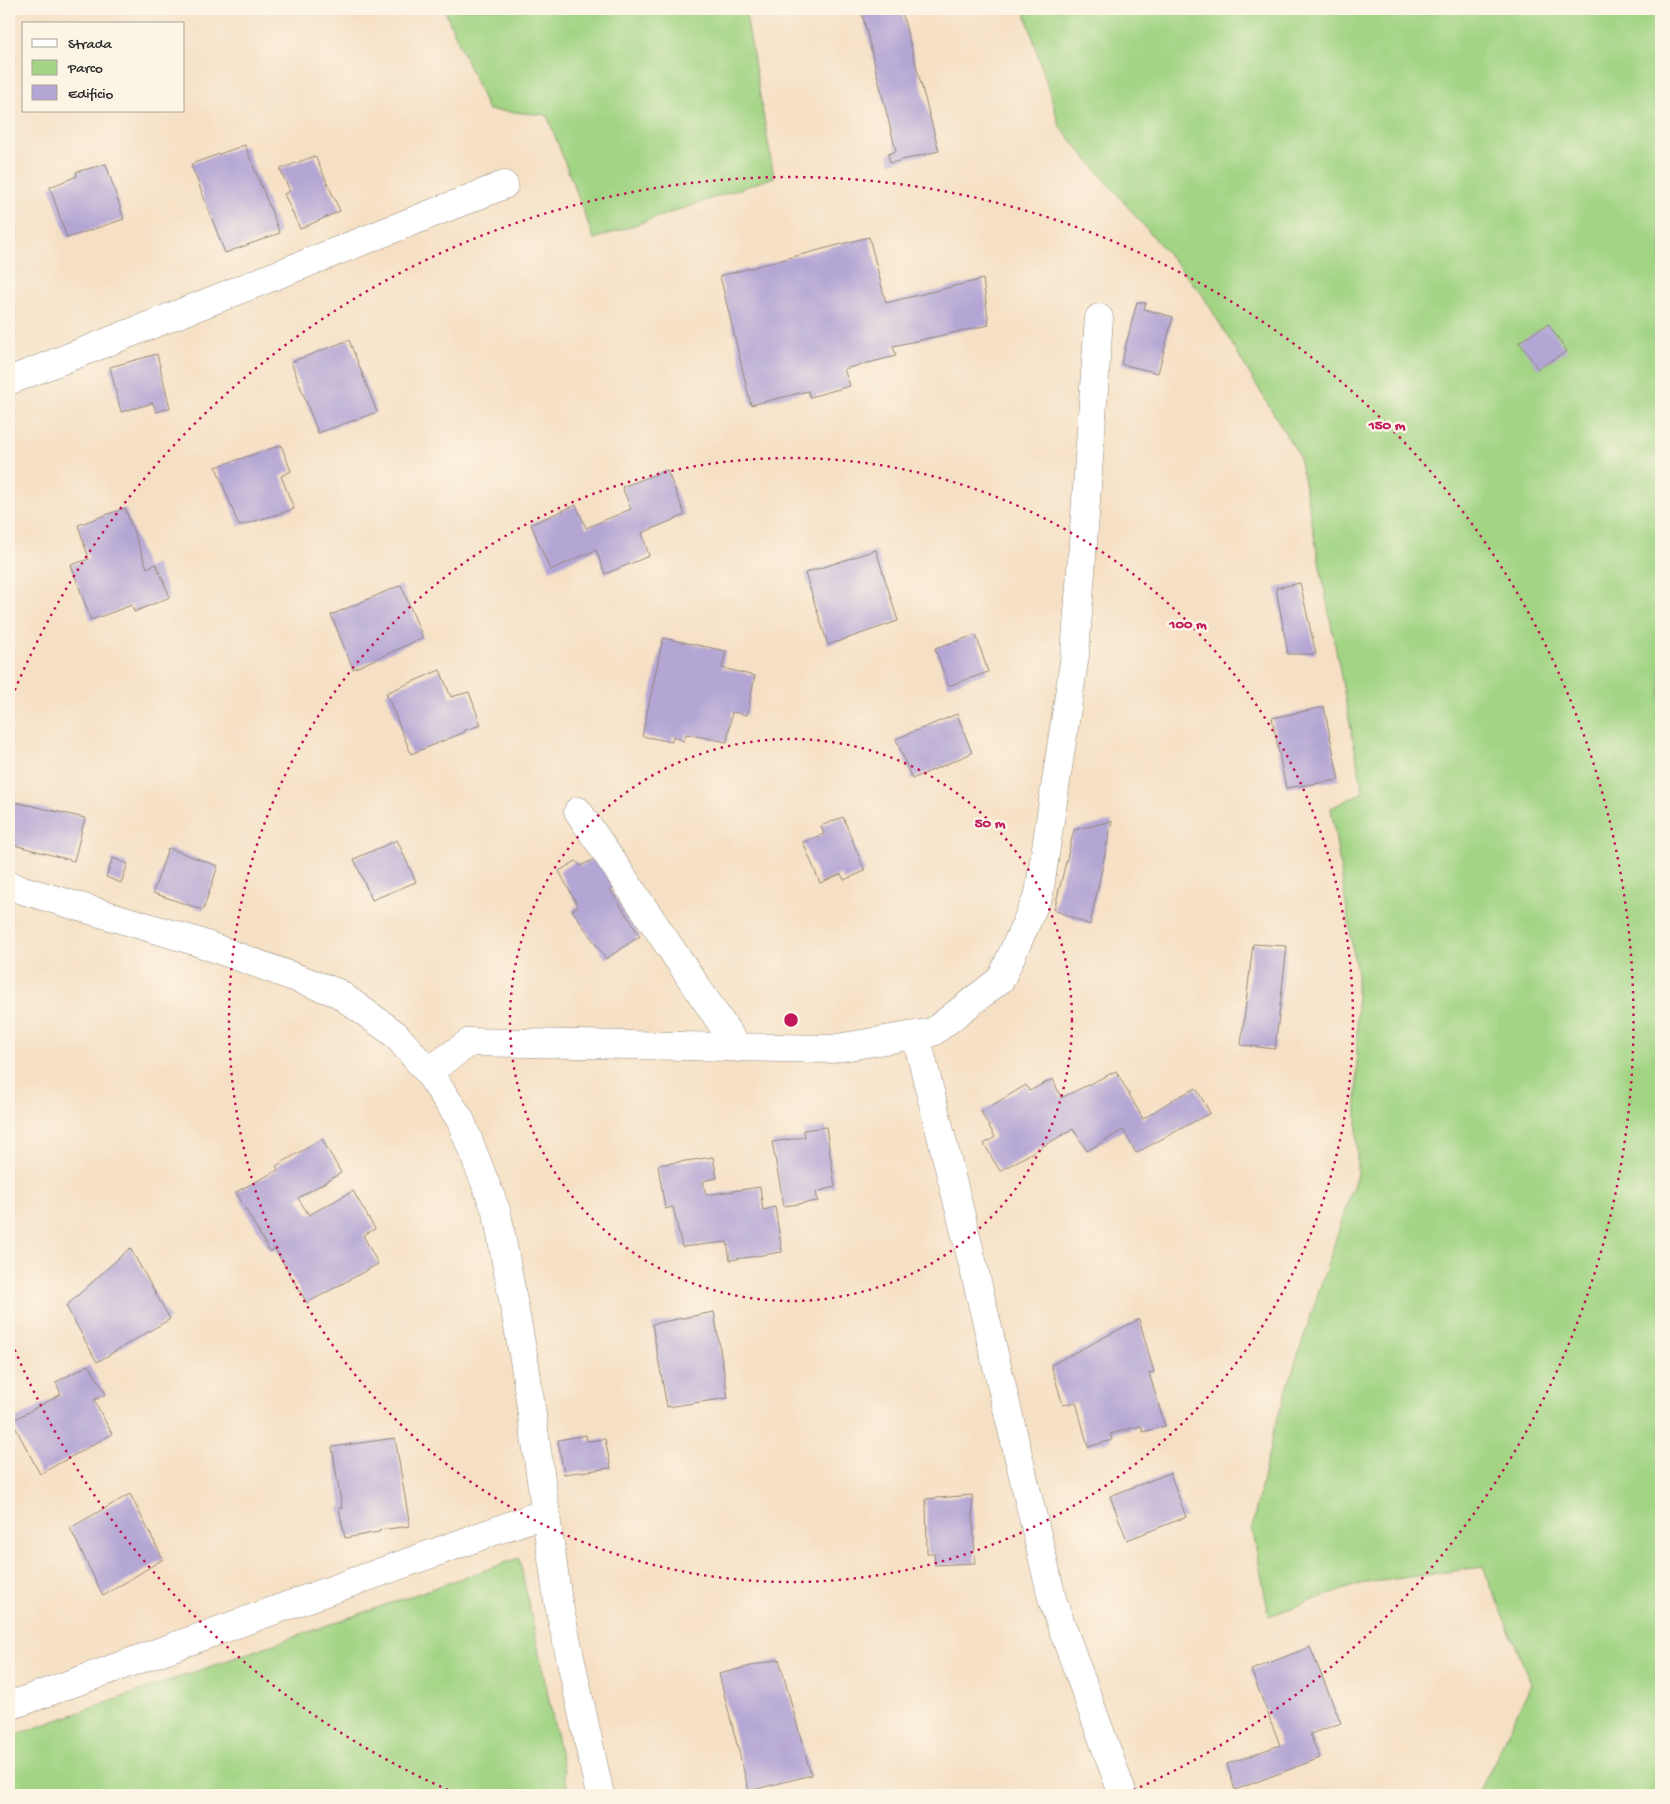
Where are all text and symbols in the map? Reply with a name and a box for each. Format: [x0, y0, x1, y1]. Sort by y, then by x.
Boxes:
legend [22, 22, 185, 112]
text: Strada [68, 36, 113, 54]
text: Parco [67, 60, 103, 78]
text: Edificio [68, 86, 114, 104]
text: 150 m [1368, 417, 1406, 435]
text: 100 m [1168, 616, 1207, 634]
text: 50 m [975, 815, 1006, 833]
centre of rings [782, 1011, 800, 1029]

